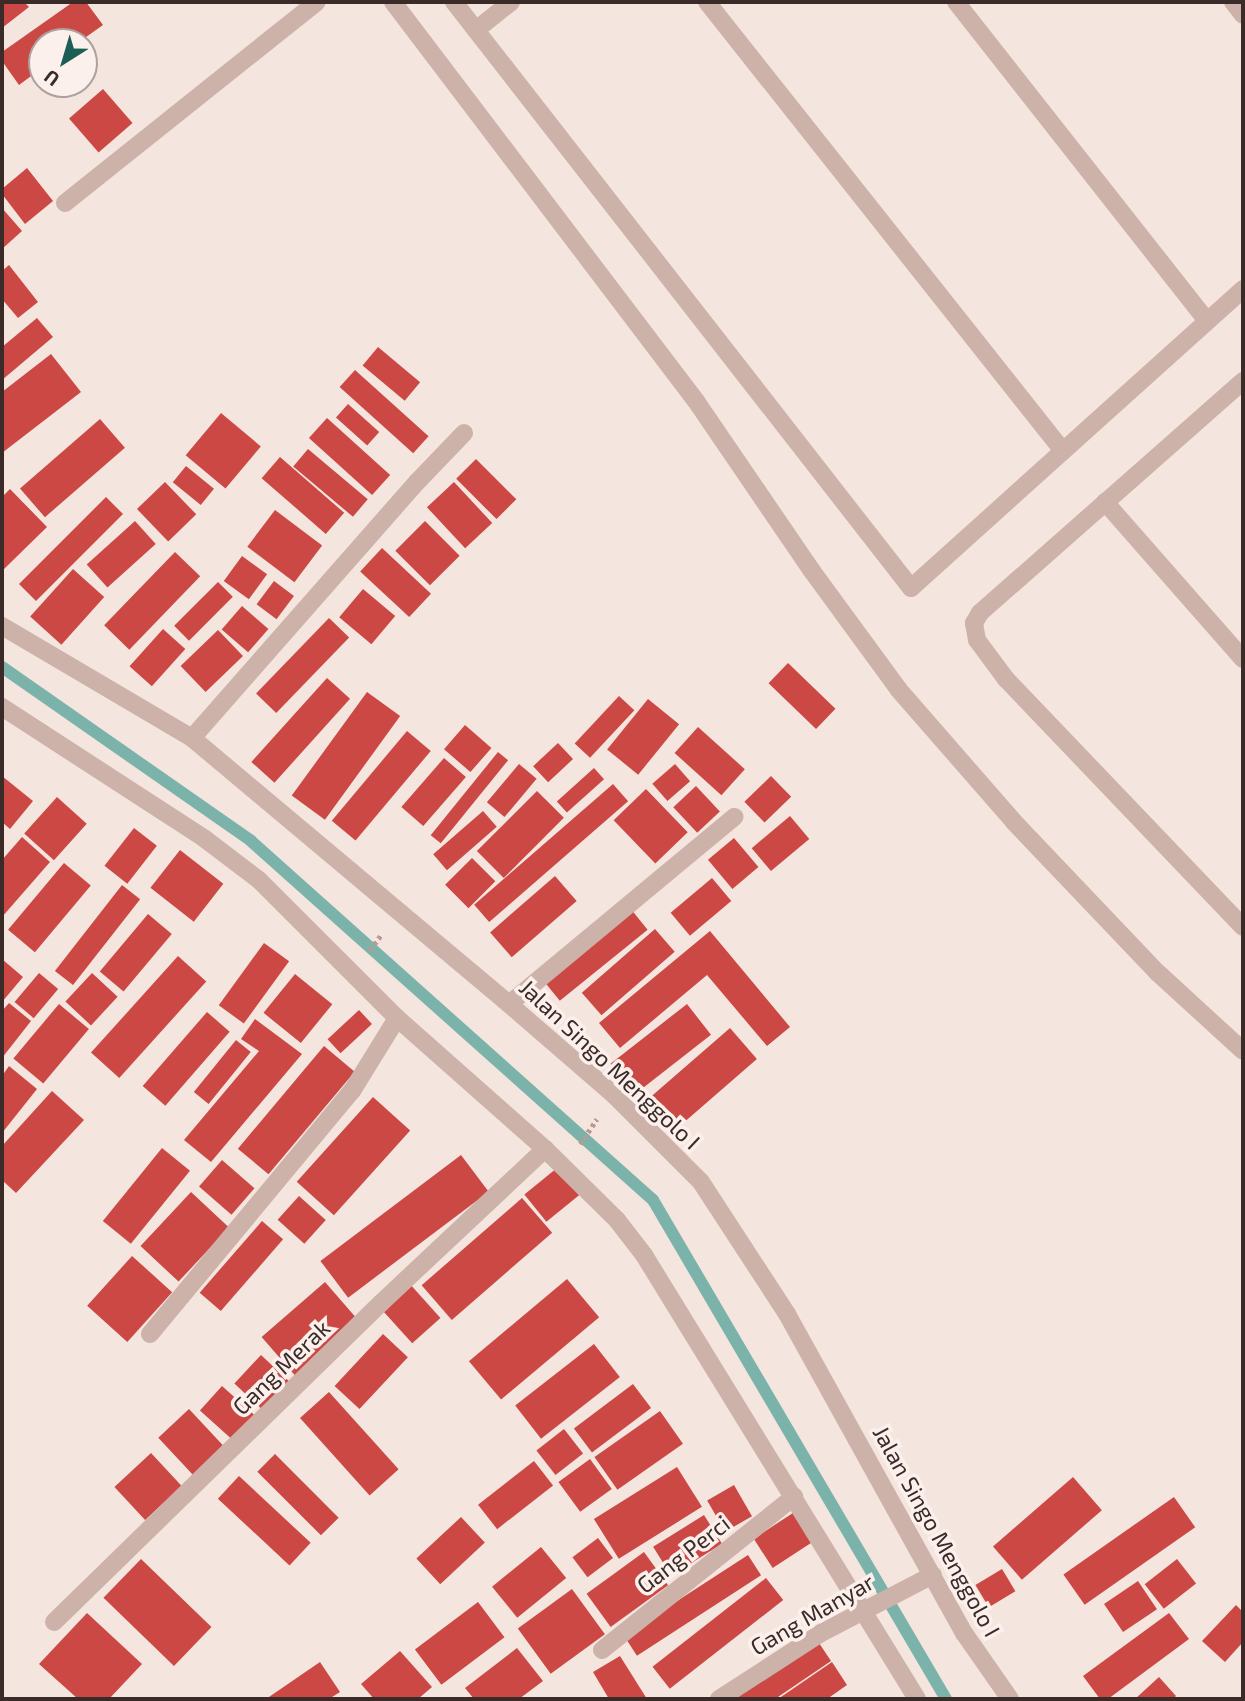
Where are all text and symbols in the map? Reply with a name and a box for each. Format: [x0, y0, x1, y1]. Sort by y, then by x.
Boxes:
north arrow [28, 28, 98, 98]
text: U [39, 65, 63, 92]
street label: Jalan Singo Menggolo I [514, 973, 706, 1155]
street label: Gang Merak [227, 1314, 335, 1420]
street label: Jalan Singo Menggolo I [868, 1421, 1006, 1641]
street label: Gang Perci [631, 1509, 735, 1599]
street label: Gang Manyar [745, 1567, 879, 1661]

